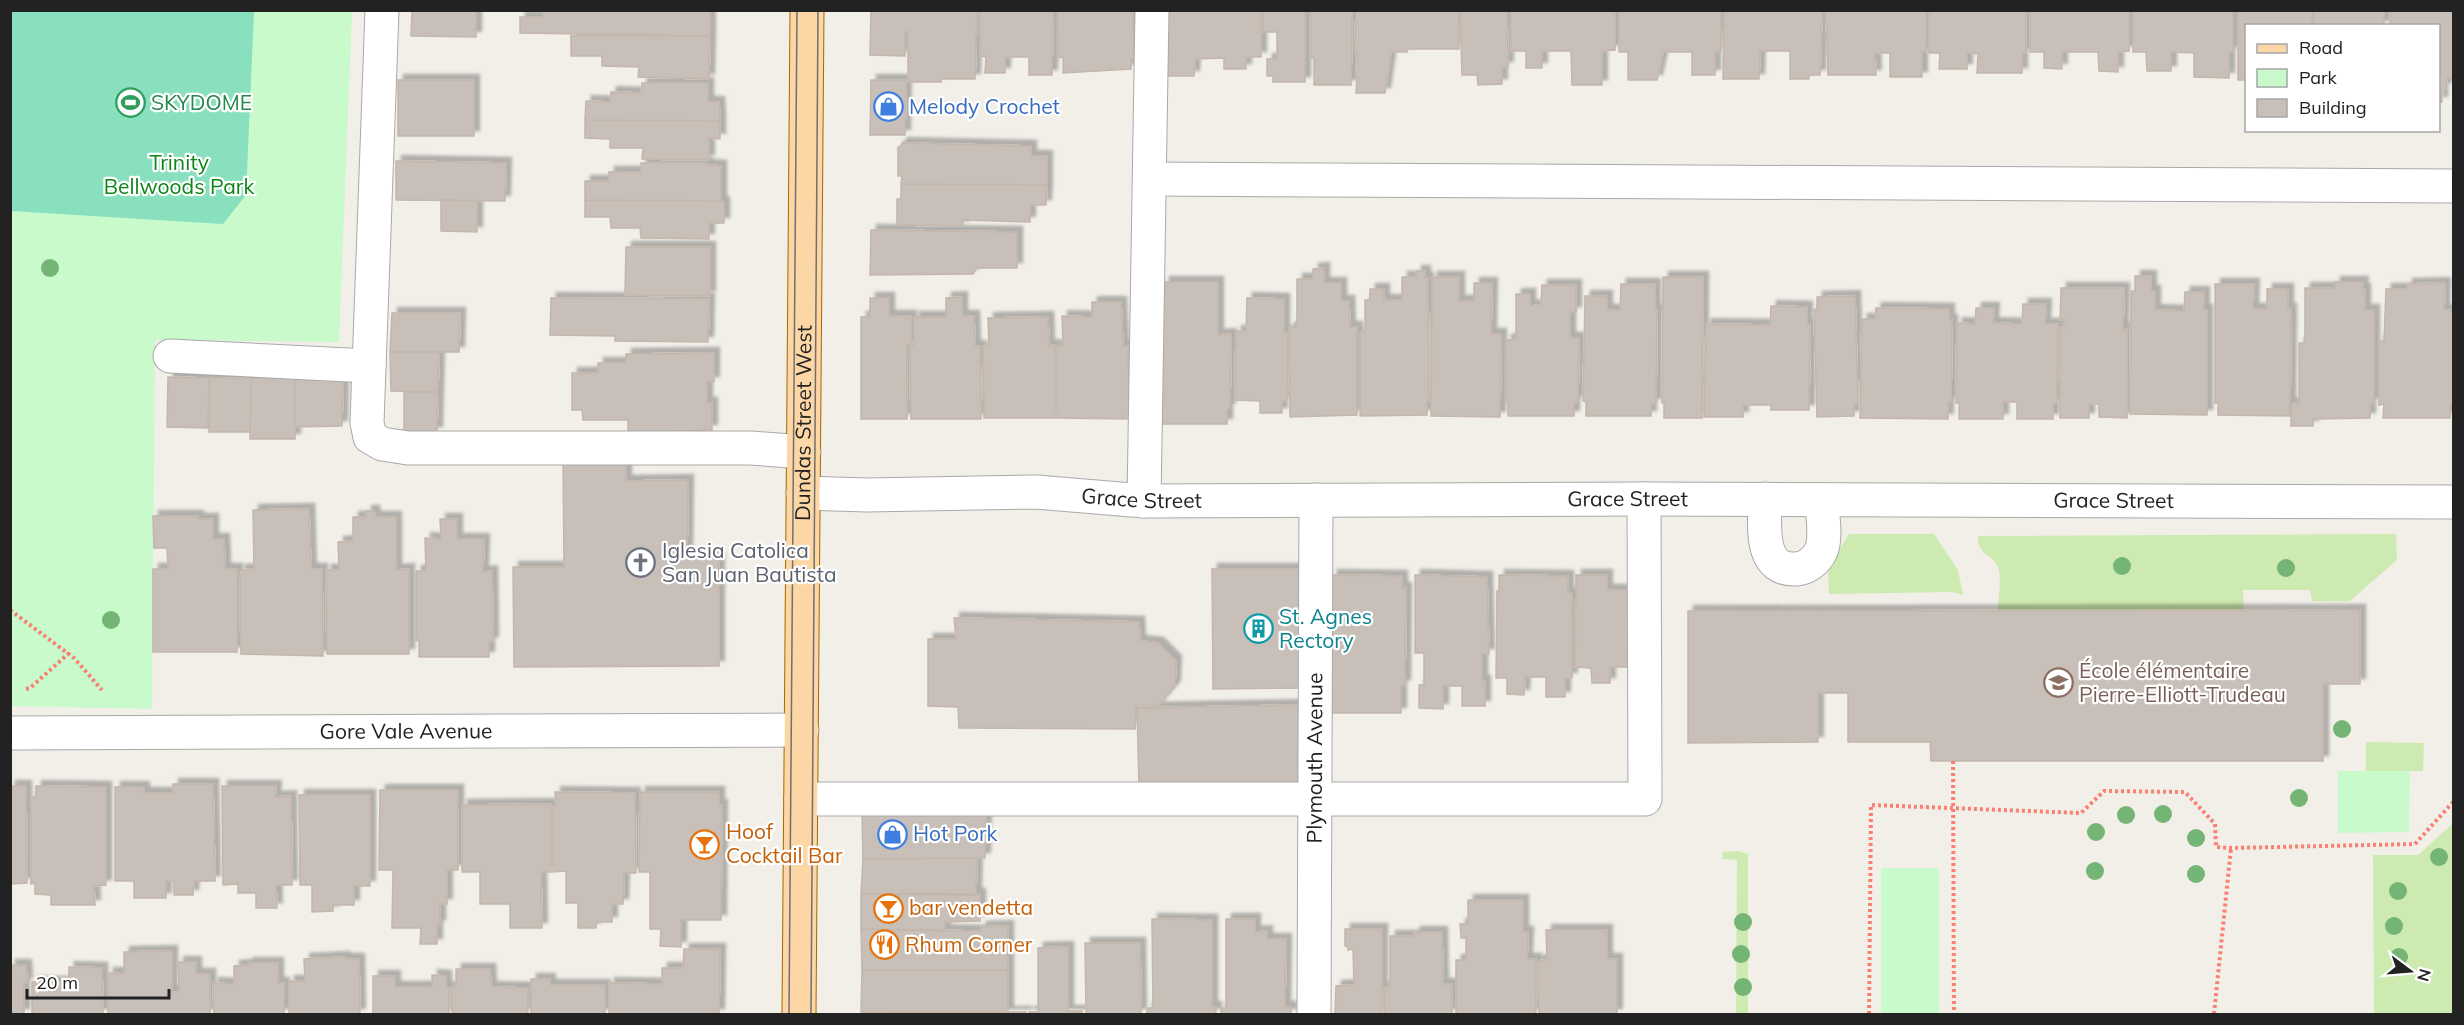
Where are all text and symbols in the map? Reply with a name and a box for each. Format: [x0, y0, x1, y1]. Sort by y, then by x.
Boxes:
legend [2245, 24, 2440, 132]
text: Road [2299, 36, 2343, 59]
text: Park [2299, 66, 2338, 89]
sports icon: SKYDOME [114, 87, 146, 119]
place label: SKYDOME [151, 89, 252, 115]
shop icon: Melody Crochet [872, 91, 904, 123]
place label: Melody Crochet [909, 93, 1060, 119]
text: Building [2299, 96, 2367, 119]
park label: Trinity Bellwoods Park [104, 149, 254, 199]
street label: Dundas Street West [789, 325, 816, 521]
street label: Grace Street [1080, 482, 1202, 513]
street label: Grace Street [1567, 485, 1688, 511]
street label: Grace Street [2053, 487, 2174, 513]
place label: Iglesia Catolica San Juan Bautista [662, 537, 837, 587]
church icon: Iglesia Catolica San Juan Bautista [625, 547, 657, 579]
place label: St. Agnes Rectory [1279, 603, 1372, 653]
building icon: St. Agnes Rectory [1242, 613, 1274, 645]
place label: École élémentaire Pierre-Elliott-Trudeau [2079, 657, 2286, 707]
school or university icon: École élémentaire Pierre-Elliott-Trudeau [2042, 667, 2074, 699]
street label: Plymouth Avenue [1301, 673, 1327, 843]
street label: Gore Vale Avenue [319, 717, 493, 744]
place label: Hoof Cocktail Bar [726, 818, 843, 868]
shop icon: Hot Pork [876, 818, 908, 850]
place label: Hot Pork [913, 820, 998, 846]
bar icon: Hoof Cocktail Bar [689, 828, 721, 860]
bar icon: bar vendetta [872, 892, 904, 924]
place label: bar vendetta [909, 894, 1033, 920]
restaurant icon: Rhum Corner [868, 929, 900, 961]
place label: Rhum Corner [905, 931, 1033, 957]
north arrow [2380, 941, 2440, 1001]
scale bar [27, 962, 170, 1000]
text: N [2413, 967, 2436, 984]
text: 20 m [36, 971, 78, 994]

